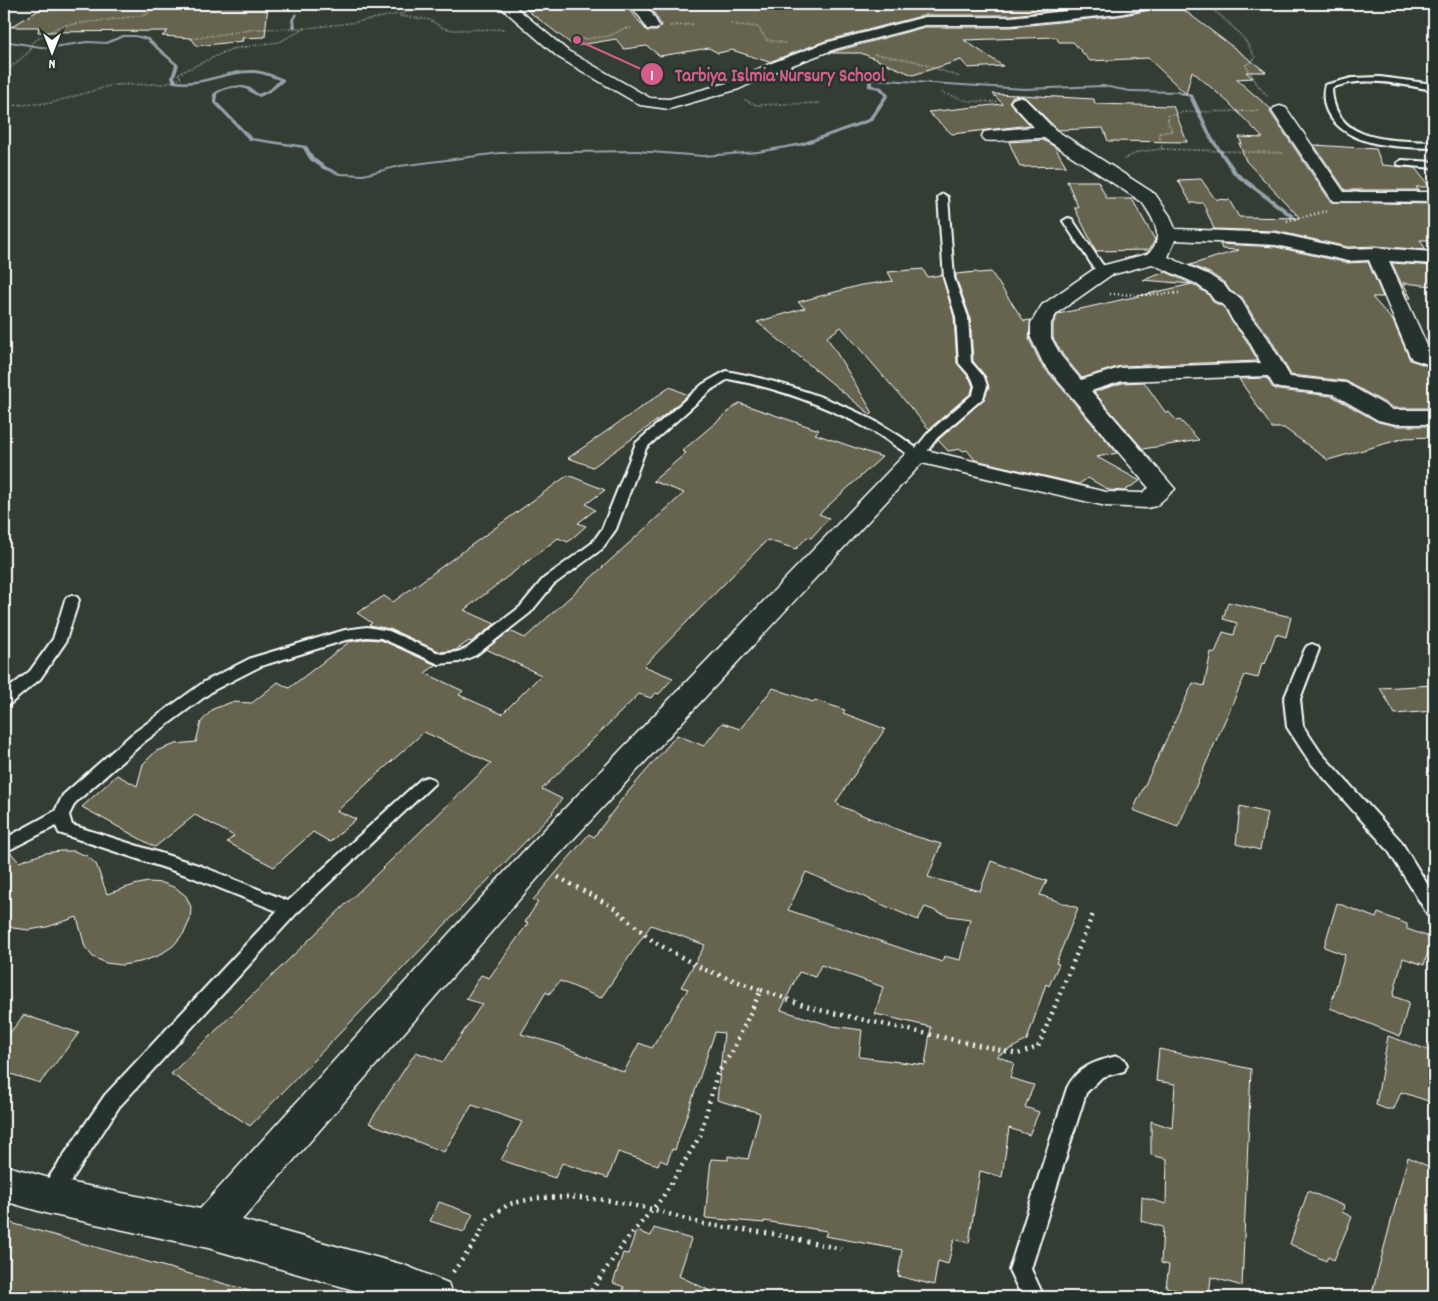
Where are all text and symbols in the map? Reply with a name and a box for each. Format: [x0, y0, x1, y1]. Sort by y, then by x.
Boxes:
north arrow [28, 28, 78, 78]
text: N [48, 53, 55, 73]
callout: Tarbiya Islmia Nursury School [640, 57, 895, 91]
text: Tarbiya Islmia Nursury School [675, 64, 886, 91]
text: 1 [650, 66, 654, 88]

